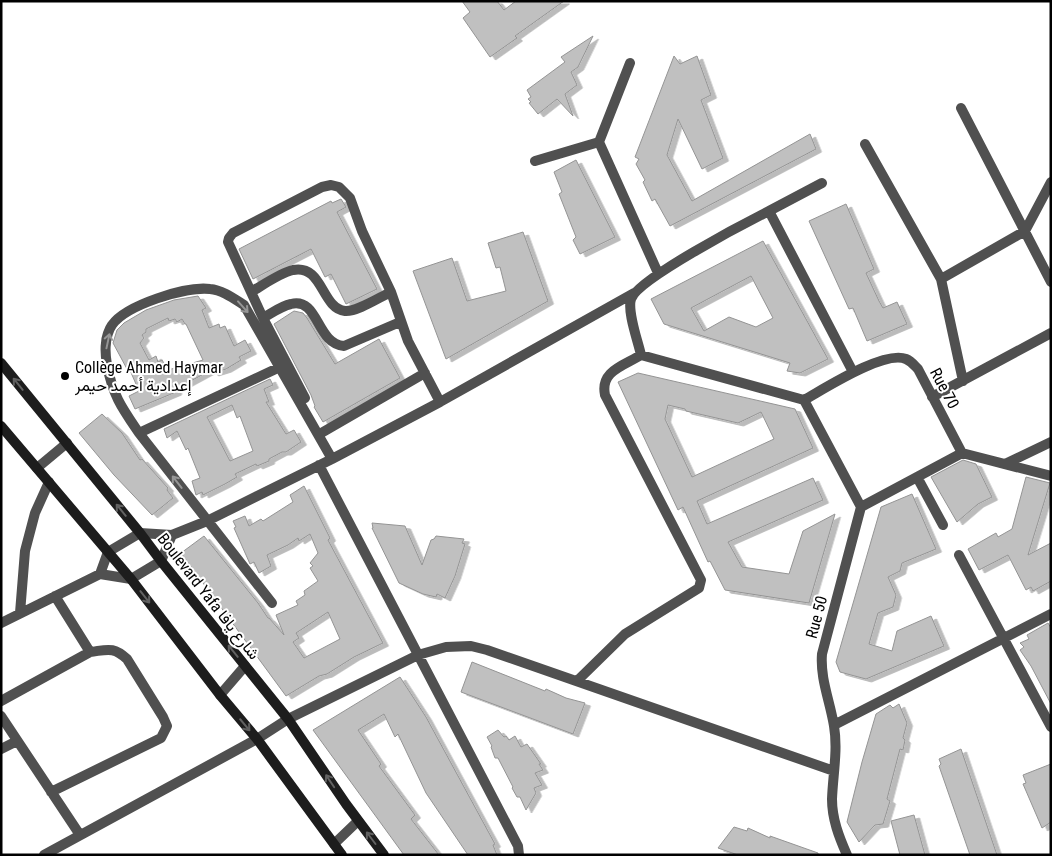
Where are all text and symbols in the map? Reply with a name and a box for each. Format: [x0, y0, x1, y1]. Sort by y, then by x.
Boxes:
one-way arrow [237, 300, 248, 313]
one-way arrow [103, 333, 113, 349]
place label: Collège Ahmed Haymar إعدادية أحمد حيمر [74, 358, 223, 396]
street label: Rue 70 [926, 365, 963, 412]
marker: Collège Ahmed Haymar إعدادية أحمد حيمر [59, 370, 71, 382]
one-way arrow [13, 378, 24, 391]
one-way arrow [172, 476, 183, 489]
one-way arrow [116, 503, 127, 516]
street label: Boulevard Yafa شارع يافا [152, 529, 264, 664]
one-way arrow [140, 590, 150, 604]
street label: Rue 50 [802, 594, 831, 640]
one-way arrow [227, 645, 238, 658]
one-way arrow [239, 719, 251, 732]
one-way arrow [325, 774, 335, 788]
one-way arrow [366, 831, 376, 845]

